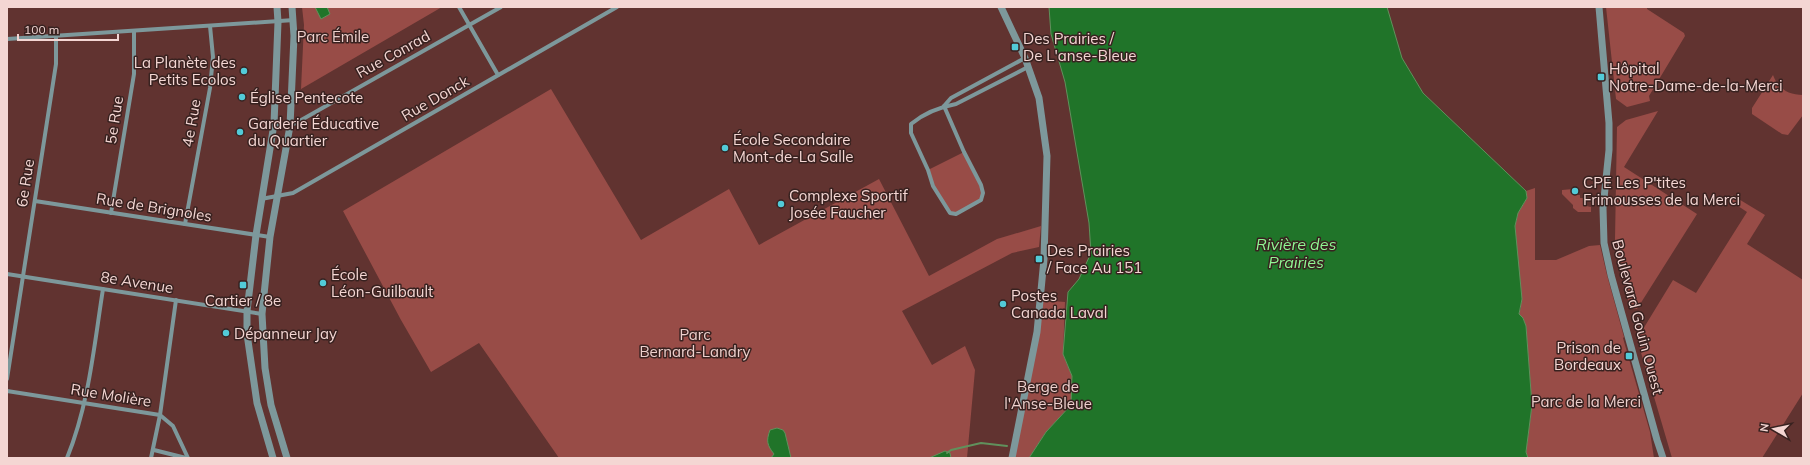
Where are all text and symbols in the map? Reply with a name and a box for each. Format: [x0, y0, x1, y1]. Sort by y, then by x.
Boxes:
scale bar [18, 16, 118, 42]
text: 100 m [24, 22, 59, 37]
street label: Rue Conrad [353, 26, 433, 82]
park label: Parc Émile [297, 27, 369, 46]
place label: Des Prairies / De L'anse-Bleue [1023, 29, 1137, 65]
marker: Des Prairies / De L'anse-Bleue [1010, 42, 1020, 52]
place label: La Planète des Petits Ecolos [134, 53, 236, 89]
place label: Hôpital Notre-Dame-de-la-Merci [1609, 59, 1783, 95]
marker: La Planète des Petits Ecolos [239, 66, 249, 76]
street label: Rue Donck [398, 71, 472, 125]
marker: Hôpital Notre-Dame-de-la-Merci [1596, 72, 1606, 82]
place label: Église Pentecote [250, 88, 363, 107]
marker: Église Pentecote [237, 92, 247, 102]
street label: 5e Rue [101, 95, 127, 145]
street label: 4e Rue [177, 98, 205, 148]
place label: Garderie Éducative du Quartier [248, 114, 379, 150]
marker: Garderie Éducative du Quartier [235, 127, 245, 137]
place label: École Secondaire Mont-de-La Salle [733, 130, 853, 166]
marker: École Secondaire Mont-de-La Salle [720, 143, 730, 153]
street label: 6e Rue [12, 158, 38, 208]
place label: CPE Les P'tites Frimousses de la Merci [1583, 173, 1740, 209]
place label: Complexe Sportif Josée Faucher [789, 186, 909, 222]
marker: CPE Les P'tites Frimousses de la Merci [1570, 186, 1580, 196]
street label: Rue de Brignoles [95, 188, 213, 226]
marker: Complexe Sportif Josée Faucher [776, 199, 786, 209]
water label: Rivière des Prairies [1256, 234, 1336, 272]
street label: Boulevard Gouin Ouest [1608, 237, 1668, 397]
place label: Des Prairies / Face Au 151 [1046, 241, 1142, 277]
marker: Des Prairies / Face Au 151 [1034, 254, 1044, 264]
place label: École Léon-Guilbault [331, 265, 433, 301]
street label: 8e Avenue [99, 267, 175, 297]
marker: École Léon-Guilbault [318, 278, 328, 288]
marker: Cartier / 8e [238, 280, 248, 290]
place label: Postes Canada Laval [1011, 286, 1107, 322]
place label: Cartier / 8e [205, 291, 281, 310]
marker: Postes Canada Laval [998, 299, 1008, 309]
place label: Dépanneur Jay [234, 324, 337, 343]
park label: Parc Bernard-Landry [639, 325, 751, 361]
marker: Dépanneur Jay [221, 328, 231, 338]
place label: Prison de Bordeaux [1554, 338, 1621, 374]
marker: Prison de Bordeaux [1624, 351, 1634, 361]
park label: Berge de l'Anse-Bleue [1004, 377, 1092, 413]
street label: Rue Molière [69, 379, 153, 411]
park label: Parc de la Merci [1531, 392, 1641, 411]
north arrow [1754, 409, 1794, 449]
text: N [1757, 422, 1772, 433]

